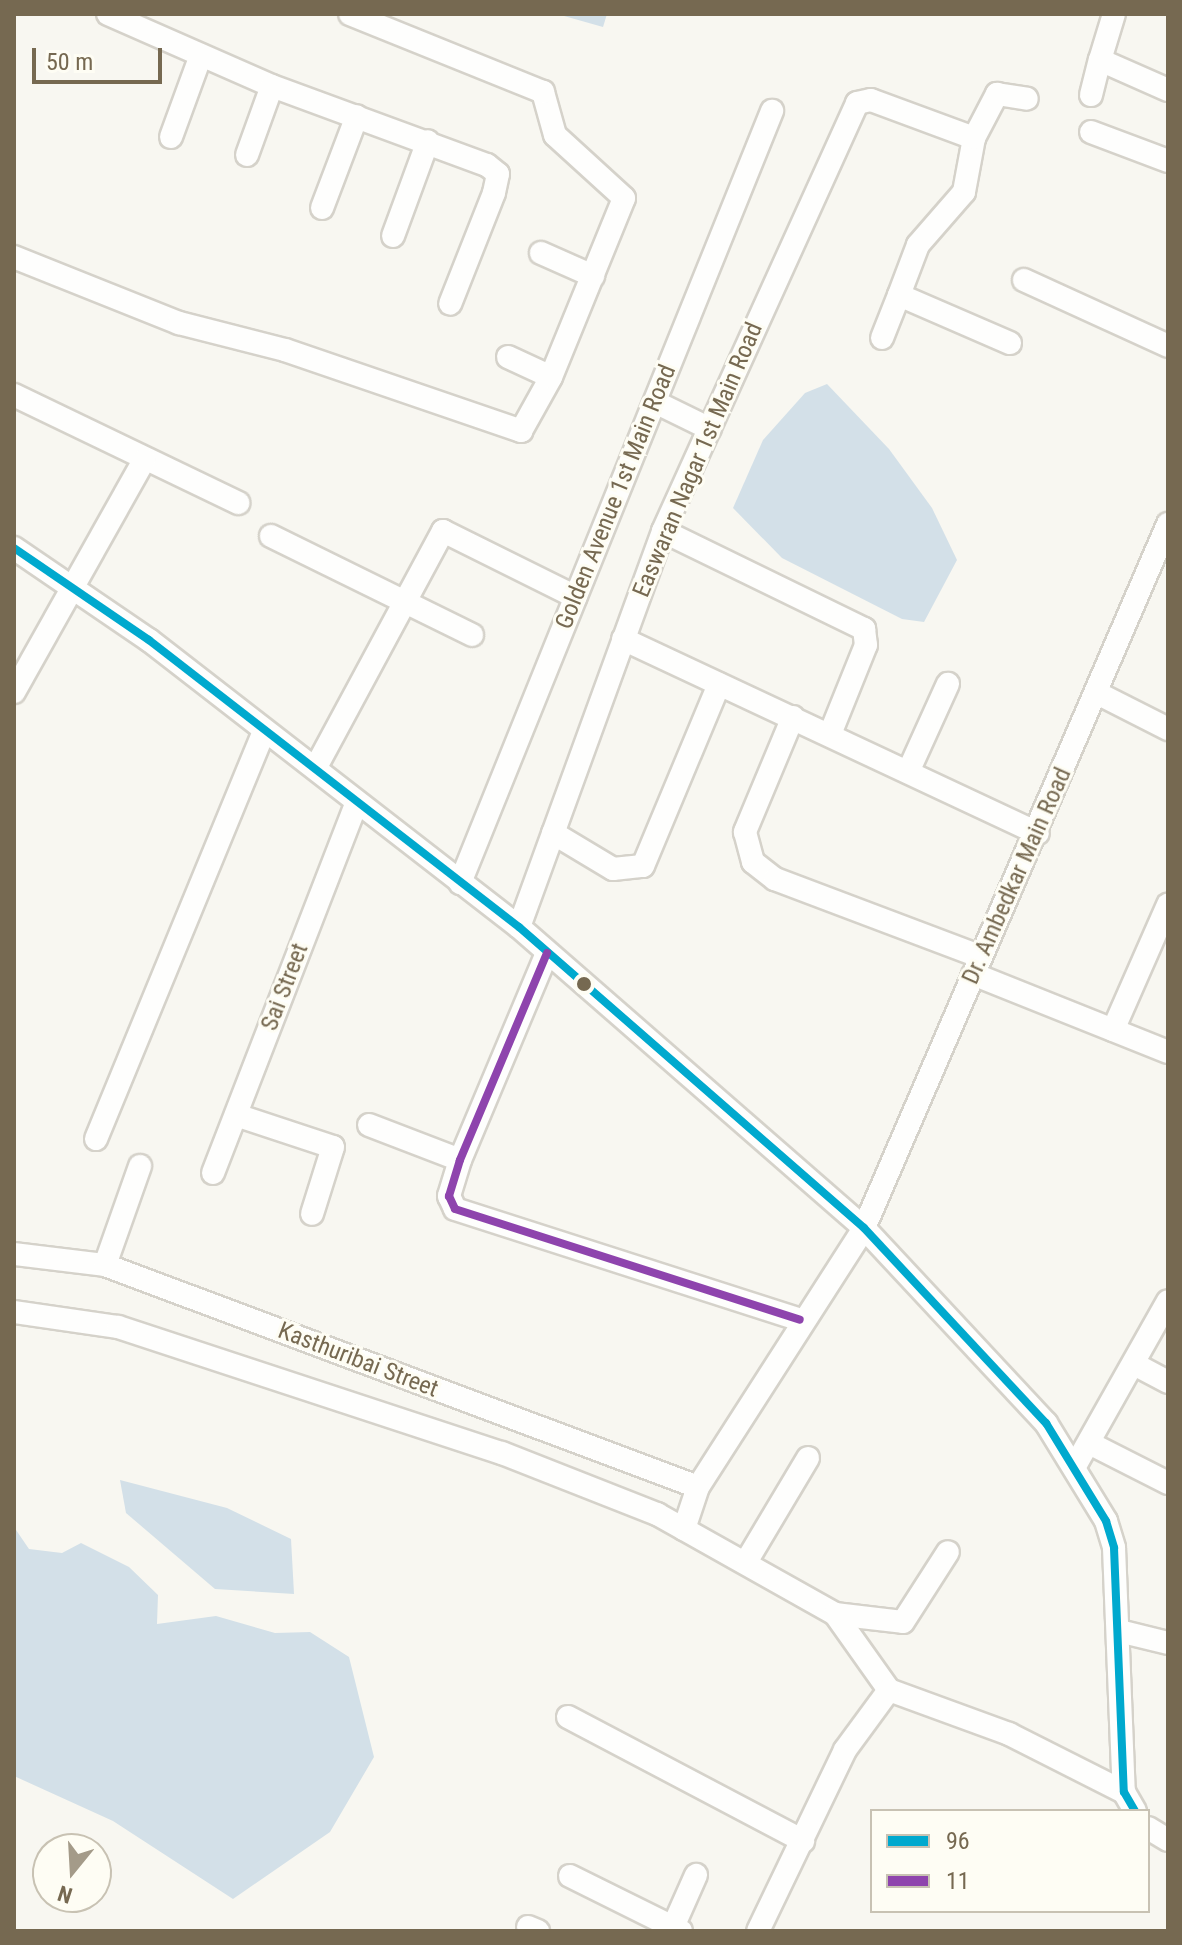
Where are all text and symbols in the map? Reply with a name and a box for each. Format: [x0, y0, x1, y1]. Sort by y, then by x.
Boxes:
scale bar [36, 32, 166, 82]
text: 50 m [46, 48, 93, 76]
street label: Easwaran Nagar 1st Main Road [627, 318, 769, 602]
street label: Golden Avenue 1st Main Road [550, 361, 682, 633]
street label: Dr. Ambedkar Main Road [956, 763, 1078, 989]
street label: Sai Street [255, 939, 315, 1035]
unlabelled marker [576, 976, 592, 992]
street label: Kasthuribai Street [274, 1316, 442, 1404]
legend [870, 1809, 1150, 1913]
text: 96 [946, 1827, 970, 1855]
north arrow [32, 1833, 112, 1913]
text: 11 [946, 1867, 970, 1895]
text: N [55, 1880, 75, 1908]

